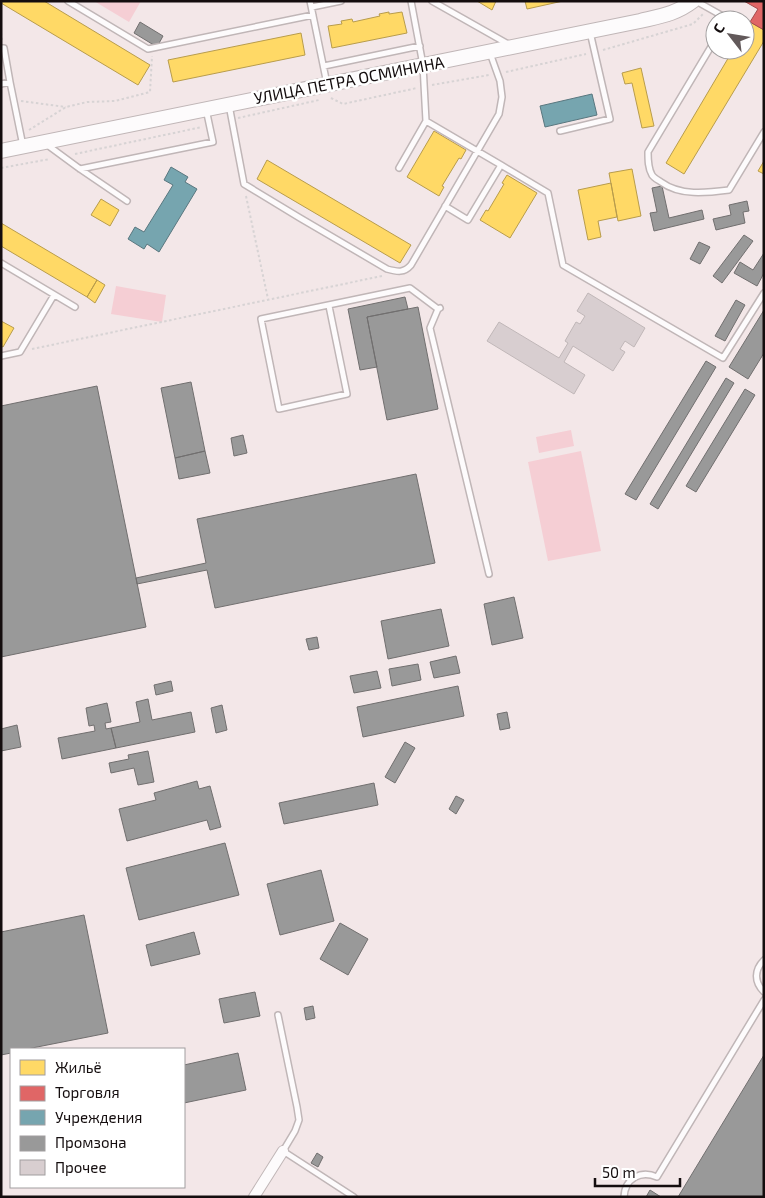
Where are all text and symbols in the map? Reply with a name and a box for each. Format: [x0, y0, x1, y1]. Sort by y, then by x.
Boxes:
north arrow [705, 10, 755, 60]
text: С [709, 20, 728, 36]
street label: УЛИЦА ПЕТРА ОСМИНИНА [252, 52, 446, 107]
legend [10, 1048, 185, 1188]
text: Жильё [55, 1058, 102, 1076]
text: Торговля [55, 1083, 120, 1101]
text: Учреждения [55, 1108, 142, 1126]
text: Промзона [55, 1133, 127, 1151]
scale bar [595, 1156, 680, 1188]
text: Прочее [55, 1158, 107, 1176]
text: 50 m [602, 1163, 636, 1181]

